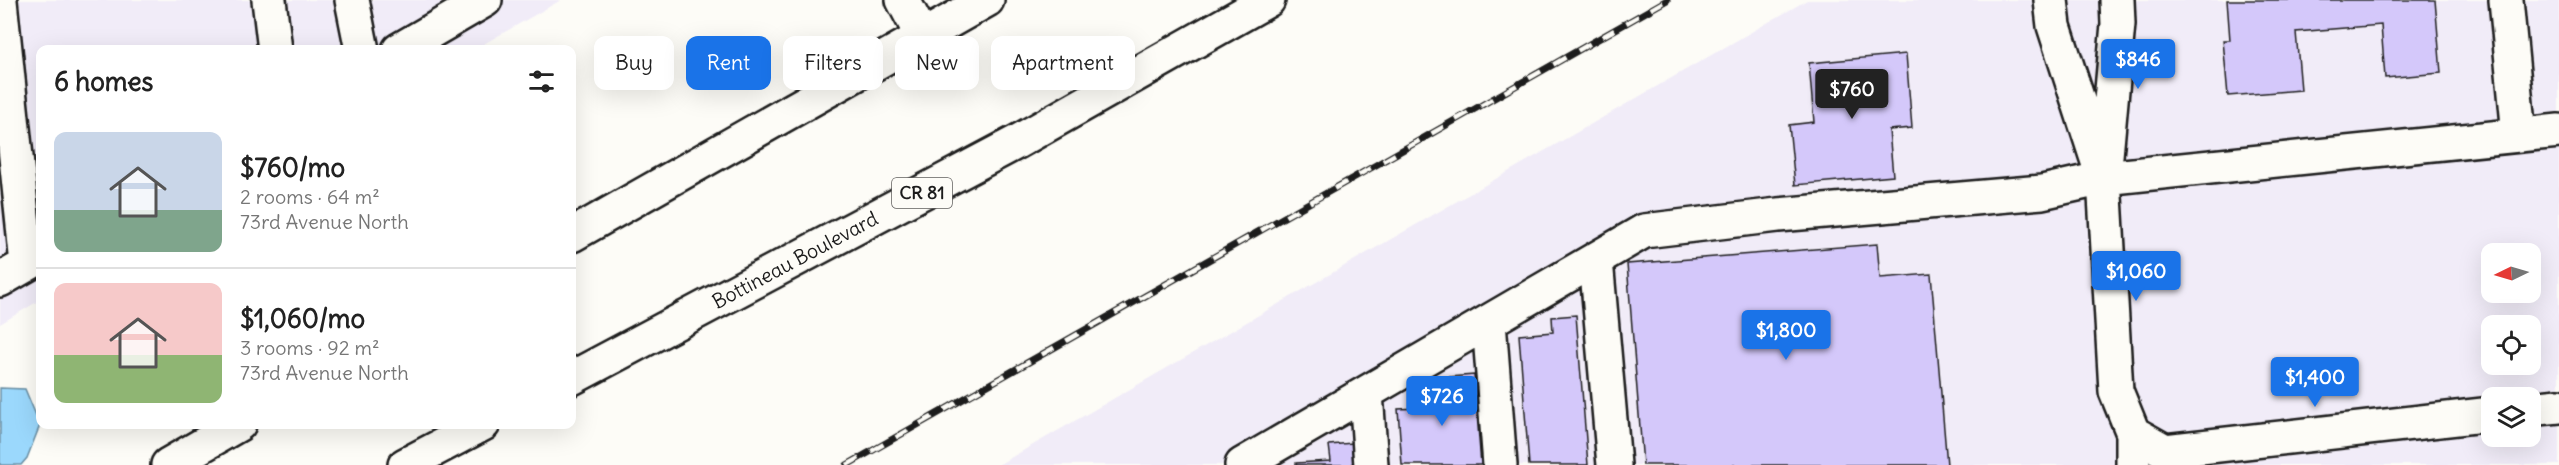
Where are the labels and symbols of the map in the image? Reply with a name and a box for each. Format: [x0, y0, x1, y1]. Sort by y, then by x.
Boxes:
pin: $846 [2102, 39, 2174, 90]
pin: $760 [1816, 69, 1888, 120]
road number: CR 81 [892, 178, 952, 208]
street label: Bottineau Boulevard [708, 205, 882, 314]
north arrow [2481, 243, 2541, 303]
pin: $1,060 [2087, 251, 2185, 302]
pin: $1,800 [1737, 310, 1835, 361]
pin: $1,400 [2266, 357, 2364, 408]
pin: $726 [1406, 376, 1478, 427]

